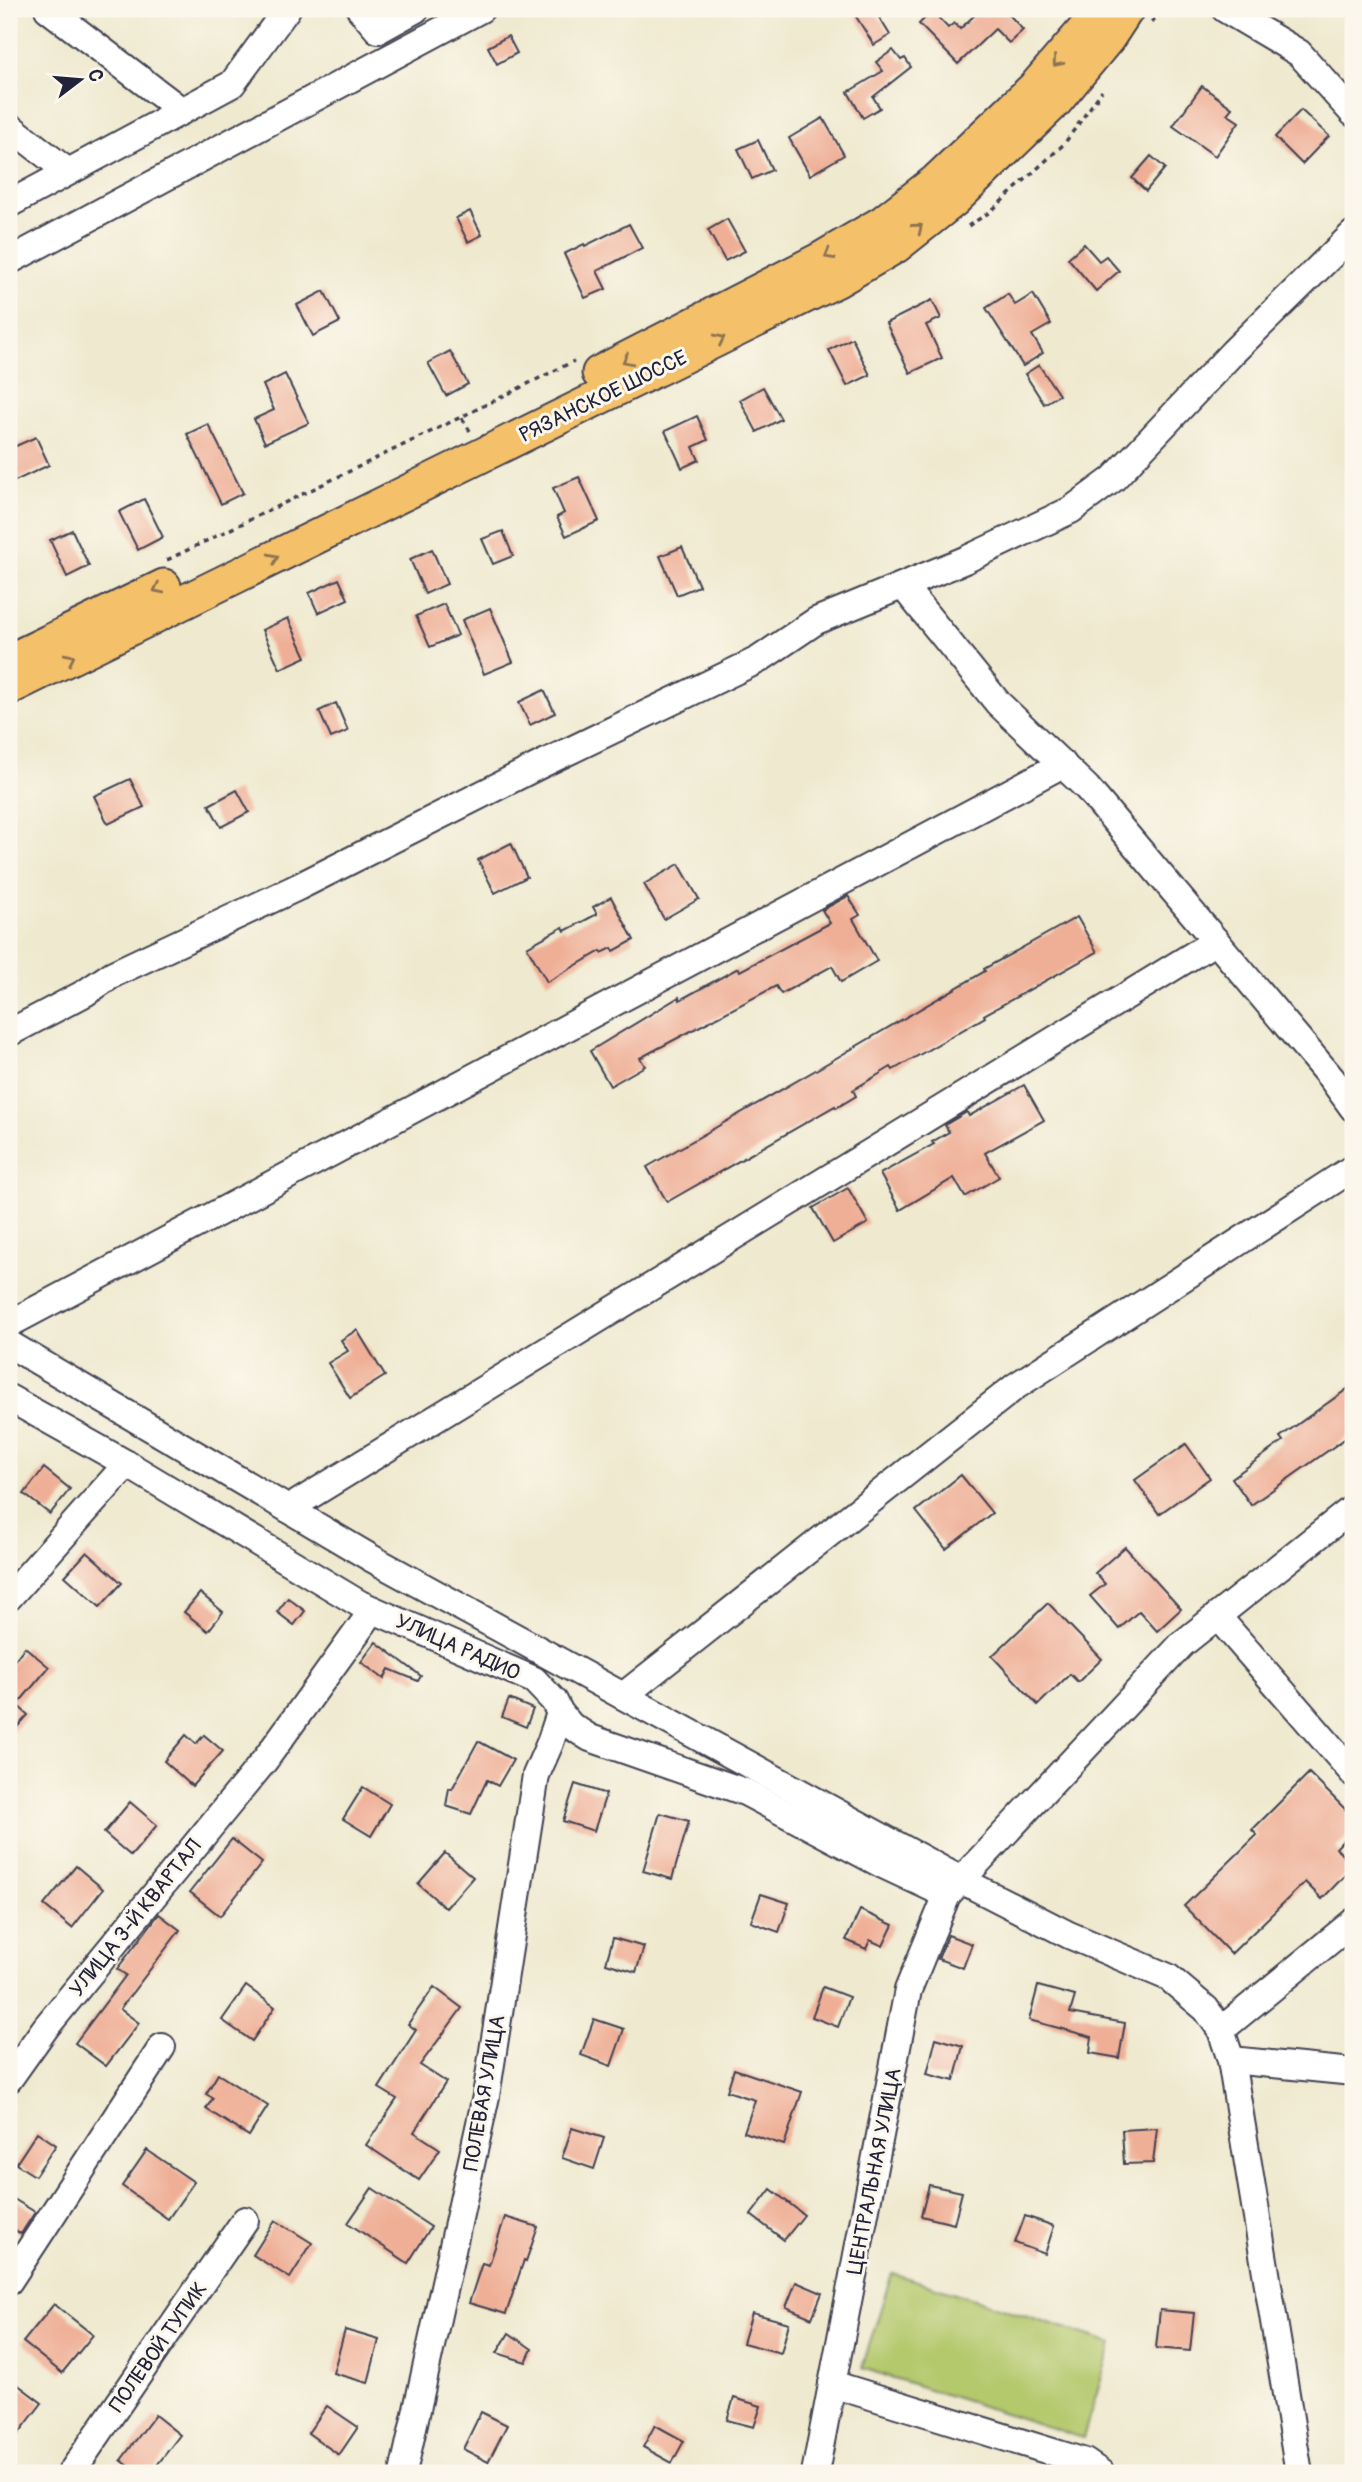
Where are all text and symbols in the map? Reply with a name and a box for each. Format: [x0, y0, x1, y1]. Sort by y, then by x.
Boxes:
north arrow [46, 46, 116, 116]
one-way arrow [1053, 53, 1065, 66]
text: С [82, 67, 109, 85]
one-way arrow [911, 224, 923, 237]
one-way arrow [823, 247, 836, 260]
one-way arrow [713, 334, 725, 348]
street label: РЯЗАНСКОЕ ШОССЕ [515, 344, 692, 449]
one-way arrow [622, 351, 634, 365]
one-way arrow [267, 552, 279, 566]
one-way arrow [153, 581, 165, 595]
one-way arrow [63, 653, 75, 667]
street label: УЛИЦА РАДИО [391, 1608, 524, 1687]
street label: УЛИЦА 3-Й КВАРТАЛ [64, 1834, 207, 2002]
street label: ПОЛЕВАЯ УЛИЦА [457, 2013, 512, 2173]
street label: ЦЕНТРАЛЬНАЯ УЛИЦА [841, 2065, 908, 2277]
street label: ПОЛЕВОЙ ТУПИК [103, 2277, 213, 2418]

